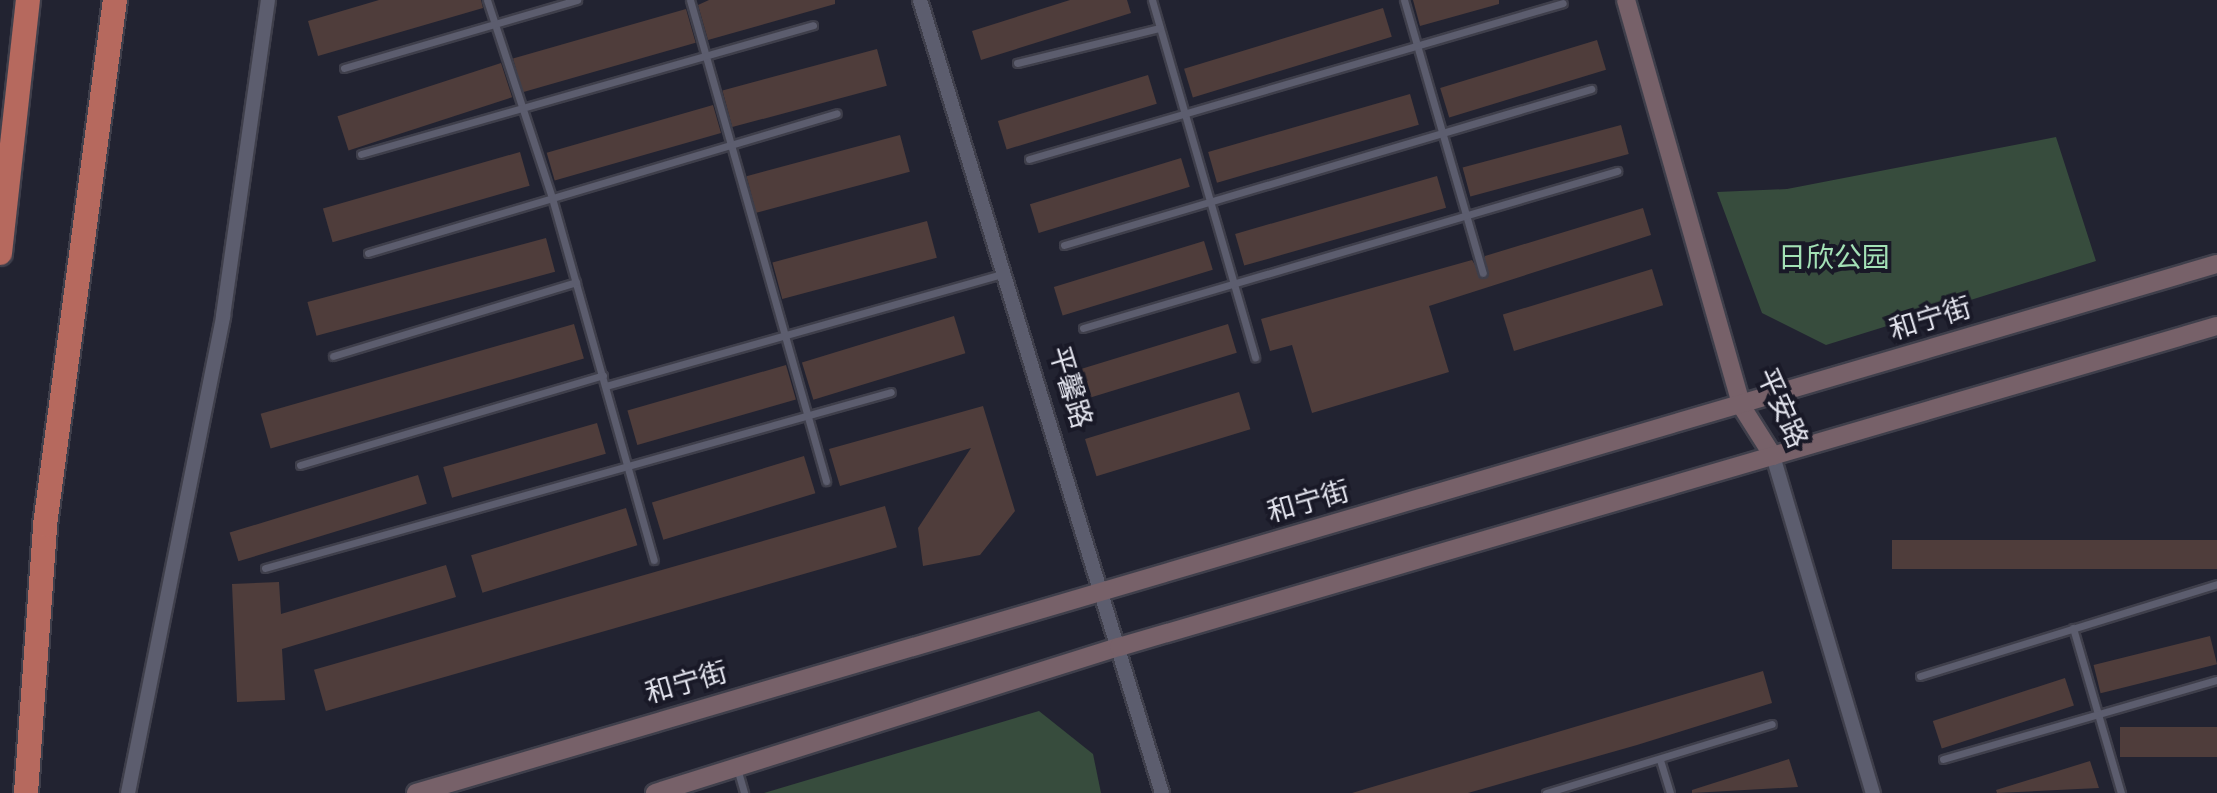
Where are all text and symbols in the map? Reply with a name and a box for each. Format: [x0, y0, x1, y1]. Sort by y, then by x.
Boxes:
park label: 日欣公园 [1778, 243, 1890, 277]
street label: 和宁街 [1886, 293, 1976, 349]
street label: 平馨路 [1040, 343, 1096, 433]
street label: 平安路 [1748, 364, 1812, 454]
street label: 和宁街 [1264, 476, 1354, 532]
street label: 和宁街 [642, 657, 732, 713]

